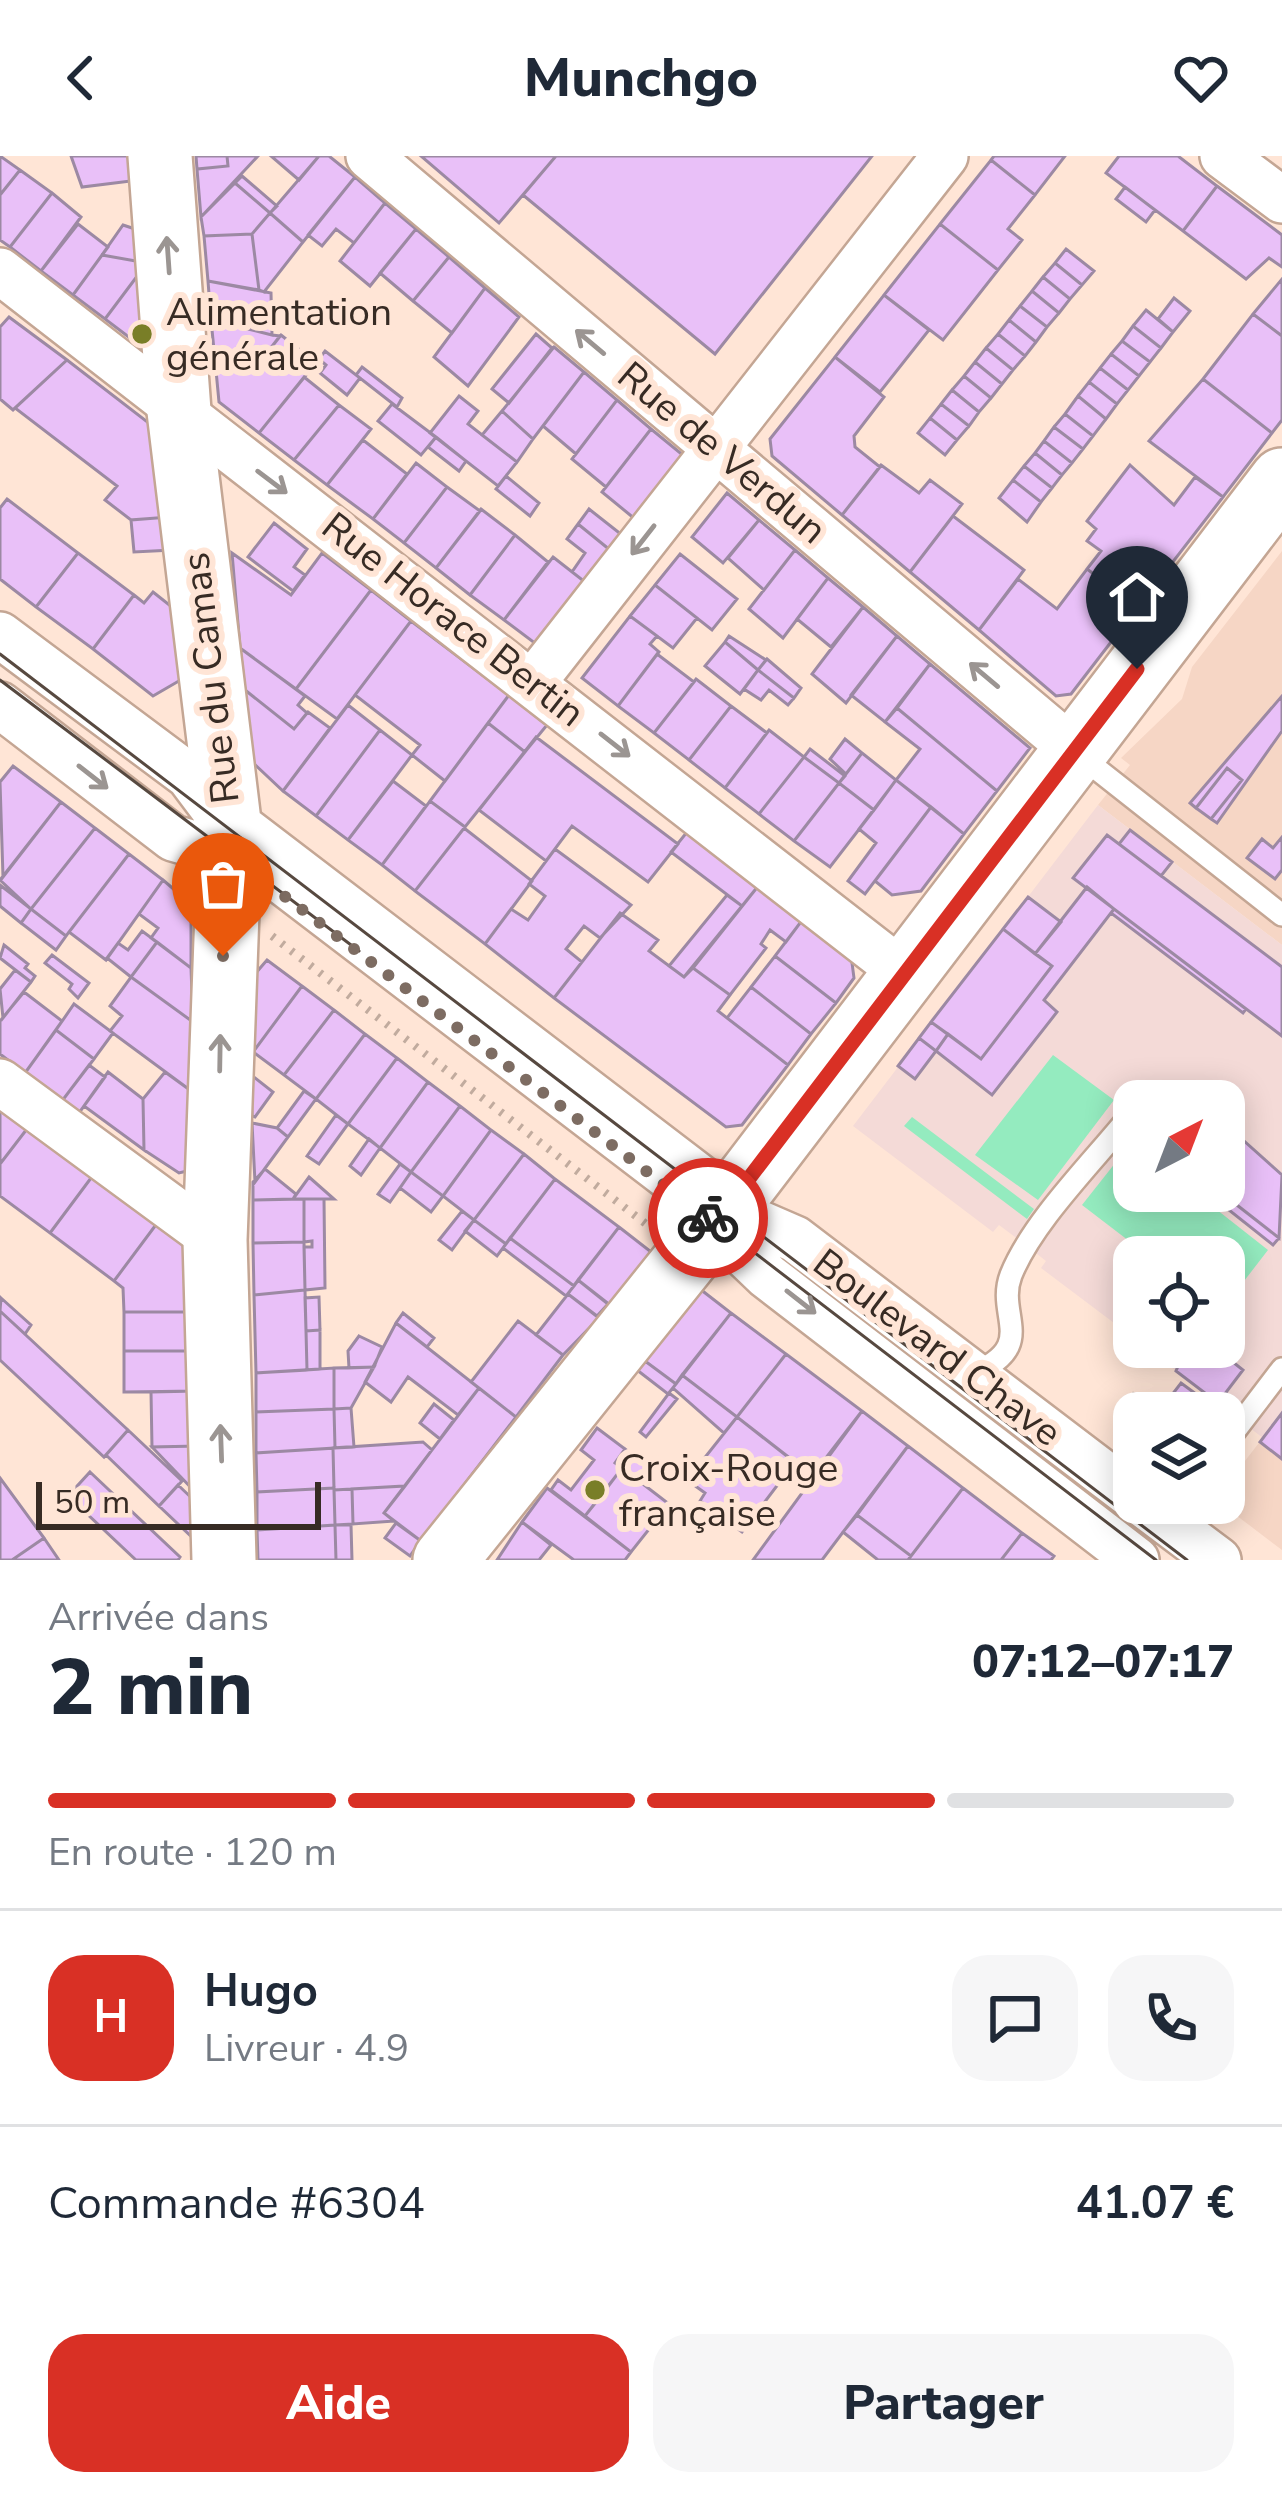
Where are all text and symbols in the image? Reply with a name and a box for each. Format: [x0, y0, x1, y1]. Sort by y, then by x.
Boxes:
text: Munchgo [524, 41, 758, 115]
icon: back [48, 45, 114, 111]
icon: heart [1168, 45, 1234, 111]
one-way arrow [156, 236, 179, 275]
place label: Alimentation générale [166, 286, 392, 384]
marker: Alimentation générale [129, 321, 155, 347]
one-way arrow [575, 329, 606, 357]
street label: Rue de Verdun [606, 350, 838, 556]
one-way arrow [256, 468, 288, 494]
street label: Rue Horace Bertin [311, 501, 595, 739]
one-way arrow [630, 523, 657, 555]
pin [1086, 546, 1188, 669]
street label: Rue du Camas [169, 549, 253, 807]
icon: home [1104, 564, 1170, 630]
one-way arrow [969, 662, 1000, 690]
one-way arrow [598, 731, 630, 758]
one-way arrow [76, 763, 108, 789]
pin [172, 833, 274, 956]
icon: bag [190, 851, 256, 917]
one-way arrow [209, 1034, 232, 1073]
north arrow [1113, 1080, 1245, 1212]
map controls [1113, 1080, 1245, 1524]
courier [648, 1158, 768, 1278]
icon: bike [675, 1185, 741, 1251]
button: locate [1113, 1236, 1245, 1368]
street label: Boulevard Chave [802, 1237, 1072, 1459]
one-way arrow [784, 1289, 817, 1314]
button: layers [1113, 1392, 1245, 1524]
one-way arrow [209, 1424, 232, 1463]
place label: Croix-Rouge française [619, 1442, 838, 1540]
scale bar [36, 1476, 321, 1529]
marker: Croix-Rouge française [582, 1477, 608, 1503]
text: 50 m [54, 1480, 130, 1525]
text: Arrivée dans [48, 1591, 269, 1644]
text: 07:12–07:17 [972, 1632, 1234, 1693]
text: 2 min [48, 1635, 253, 1742]
text: En route · 120 m [48, 1826, 337, 1879]
button: chat [952, 1955, 1078, 2081]
button: phone [1108, 1955, 1234, 2081]
text: Hugo [204, 1961, 318, 2022]
text: H [94, 1987, 128, 2048]
text: Livreur · 4.9 [204, 2022, 409, 2075]
text: Commande #6304 [48, 2173, 425, 2234]
text: 41.07 € [1076, 2173, 1234, 2234]
button: Aide [48, 2334, 629, 2472]
button: Partager [653, 2334, 1234, 2472]

